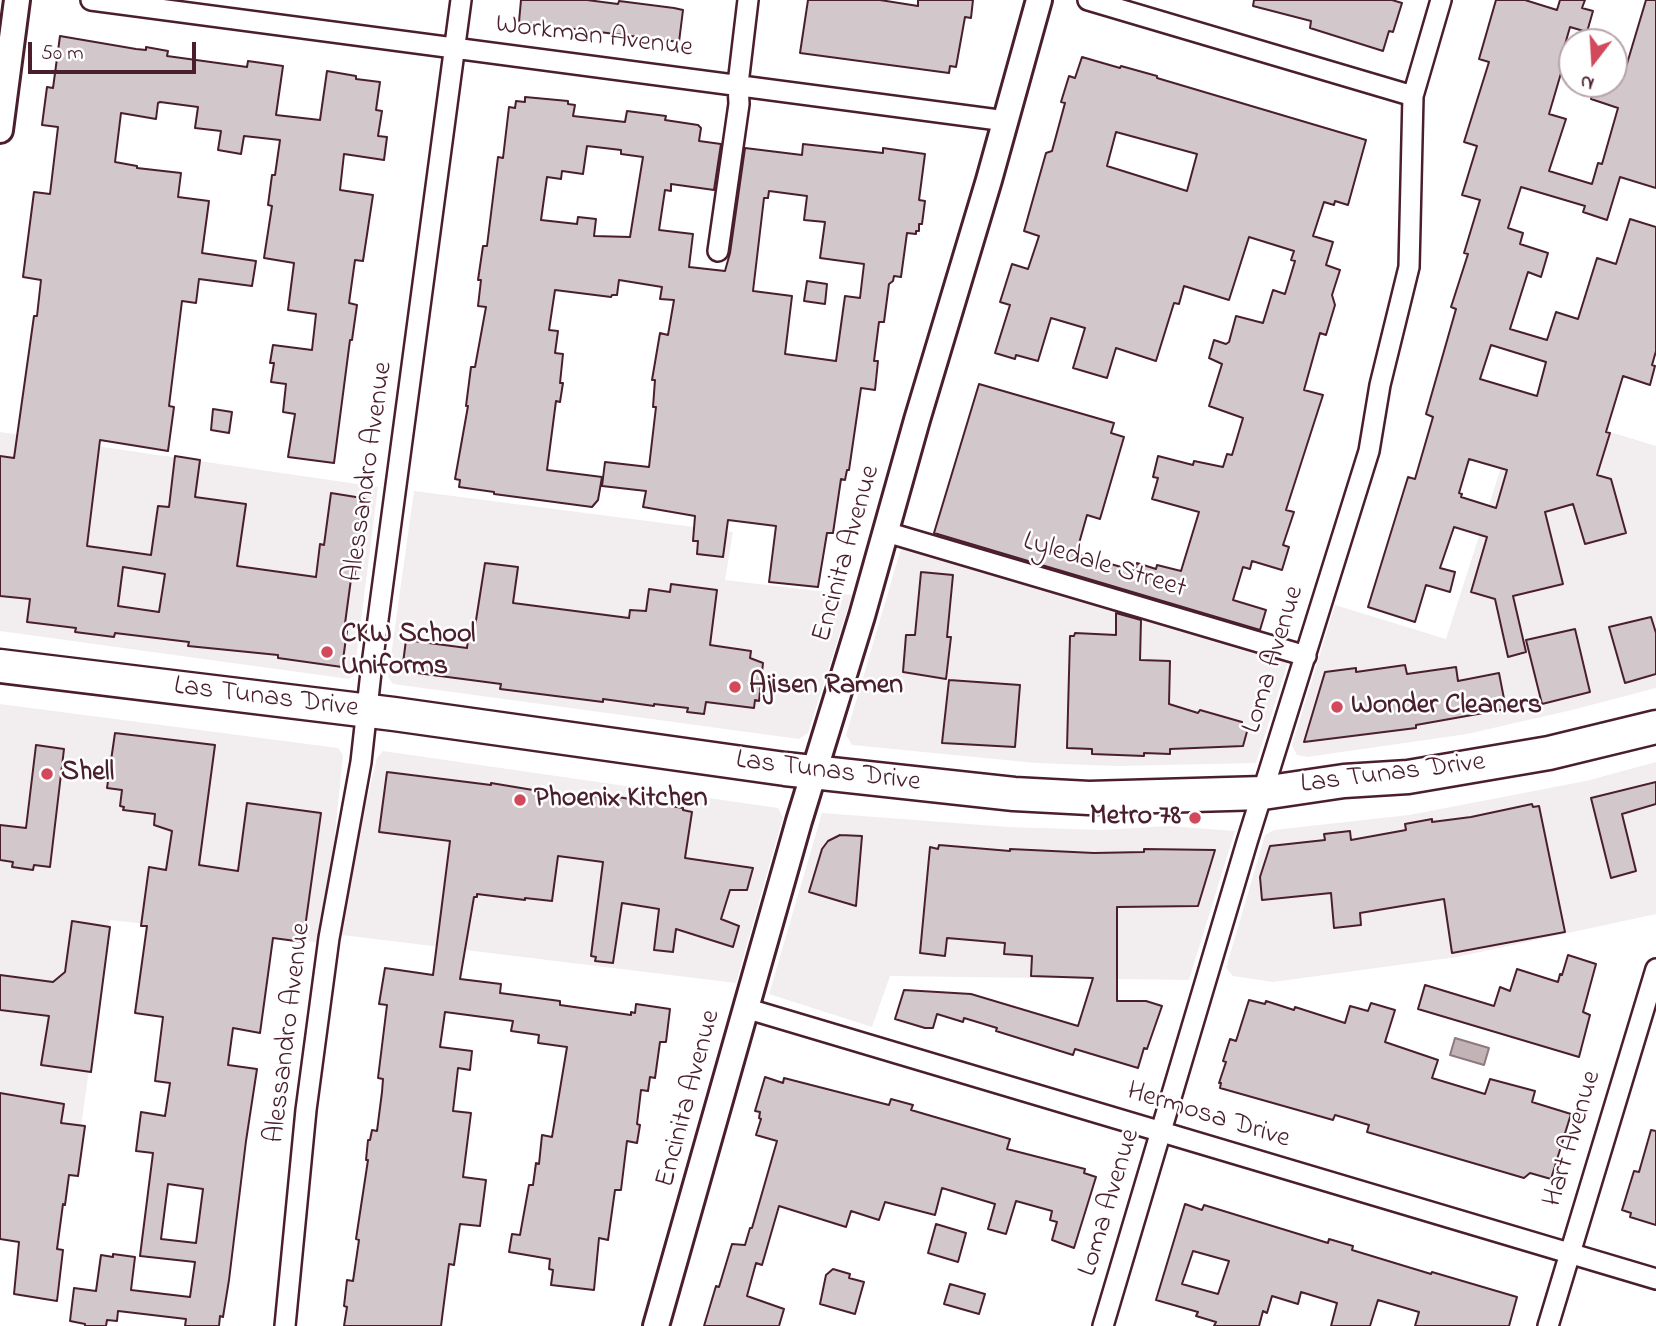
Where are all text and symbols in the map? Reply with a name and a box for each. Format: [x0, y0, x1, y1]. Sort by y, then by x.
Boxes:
street label: Workman Avenue [493, 9, 695, 67]
scale bar [32, 28, 200, 72]
north arrow [1558, 28, 1628, 98]
text: 50 m [41, 39, 84, 69]
text: N [1577, 67, 1597, 96]
street label: Alessandro Avenue [338, 360, 402, 584]
street label: Encinita Avenue [807, 462, 889, 646]
street label: Lyledale Street [1018, 526, 1190, 608]
street label: Loma Avenue [1237, 582, 1313, 738]
place label: CKW School Uniforms [341, 619, 475, 685]
marker: CKW School Uniforms [319, 644, 335, 660]
place label: Ajisen Ramen [749, 670, 903, 704]
street label: Las Tunas Drive [172, 671, 360, 727]
marker: Ajisen Ramen [727, 679, 743, 695]
place label: Wonder Cleaners [1351, 690, 1542, 724]
marker: Wonder Cleaners [1329, 699, 1345, 715]
street label: Las Tunas Drive [734, 745, 922, 801]
street label: Las Tunas Drive [1299, 747, 1487, 803]
place label: Shell [61, 757, 114, 791]
marker: Shell [39, 766, 55, 782]
place label: Phoenix Kitchen [534, 783, 707, 817]
marker: Phoenix Kitchen [512, 792, 528, 808]
place label: Metro 78 [1090, 801, 1181, 835]
marker: Metro 78 [1187, 810, 1203, 826]
street label: Alessandro Avenue [260, 921, 320, 1145]
street label: Encinita Avenue [650, 1007, 730, 1191]
street label: Hart Avenue [1537, 1067, 1611, 1211]
street label: Hermosa Drive [1122, 1076, 1294, 1158]
street label: Loma Avenue [1073, 1125, 1149, 1281]

